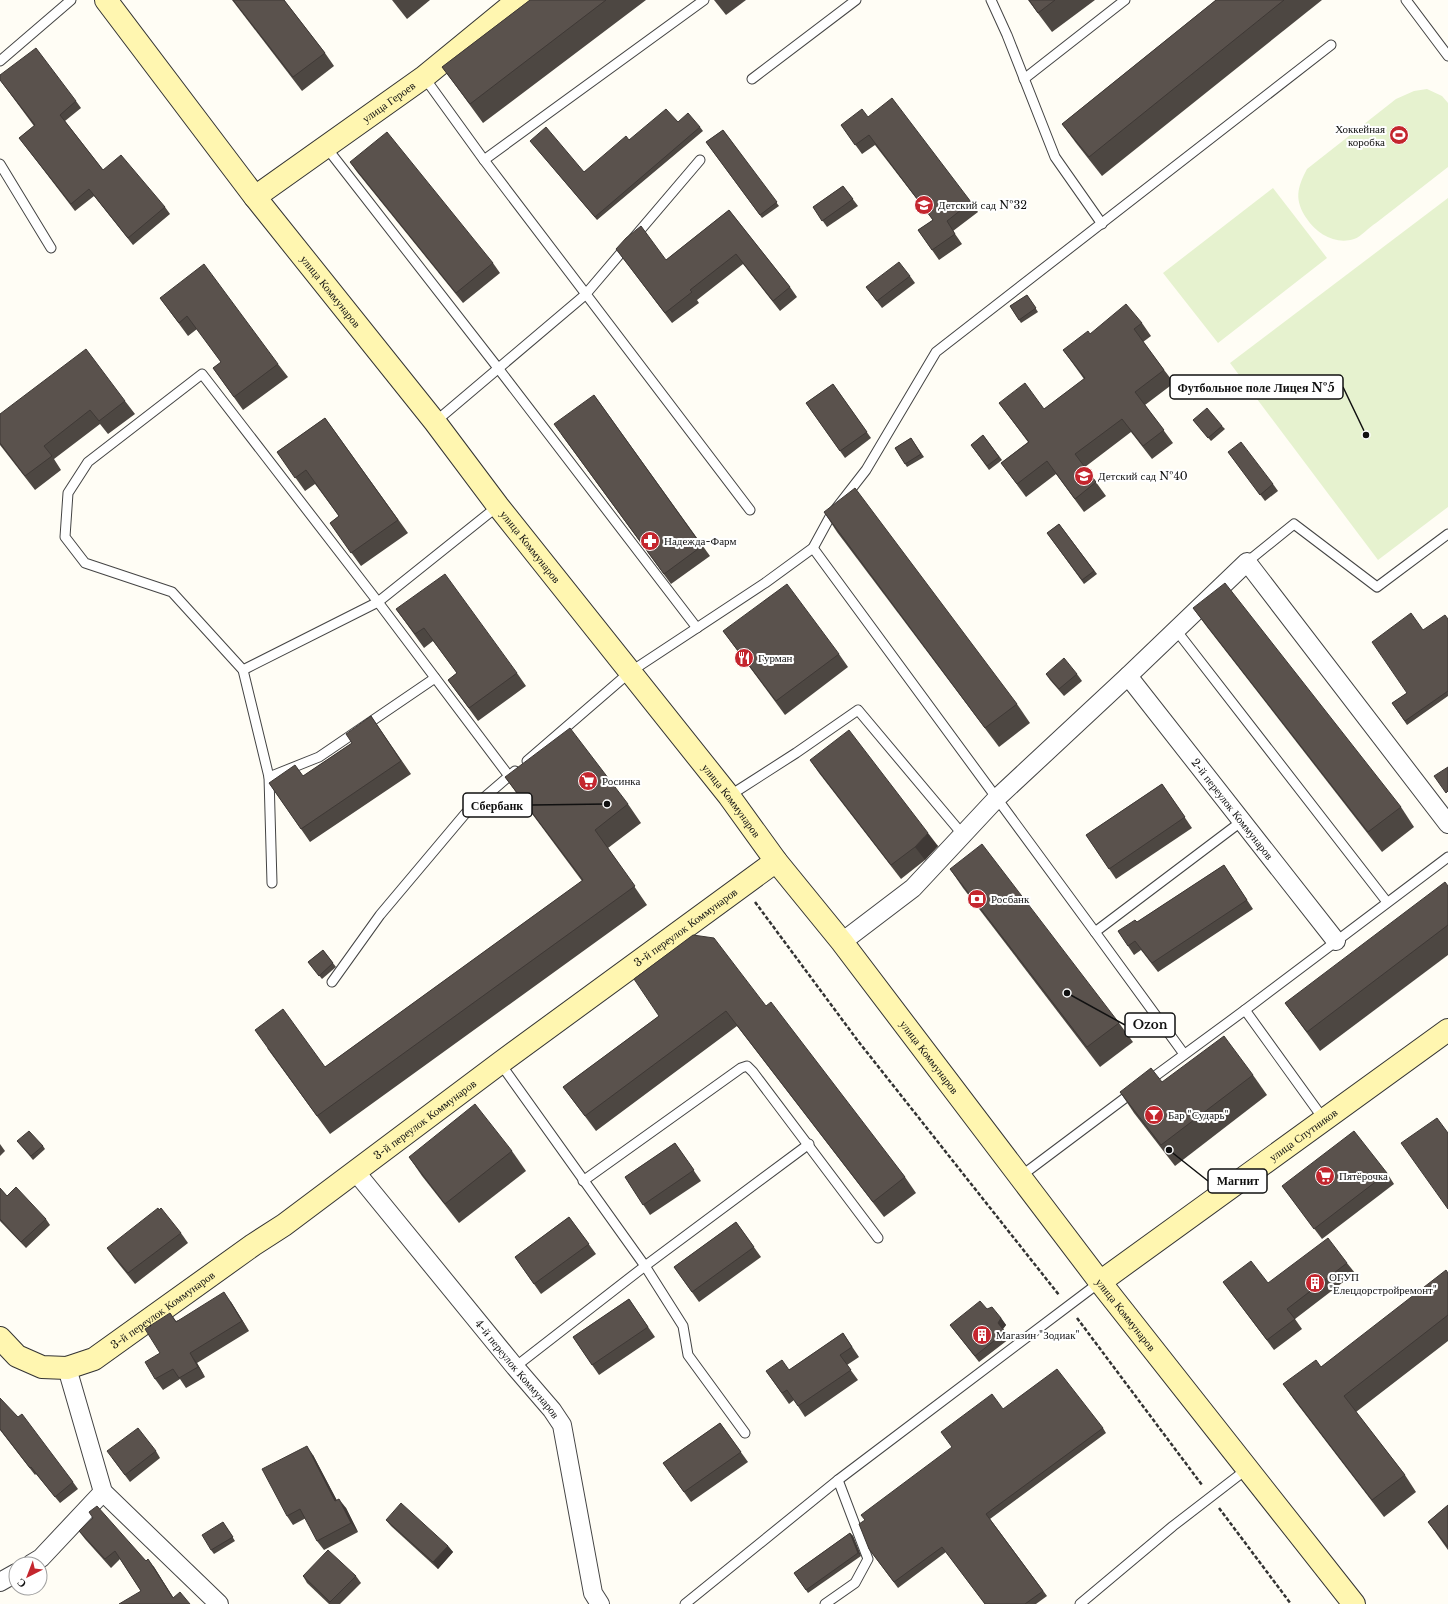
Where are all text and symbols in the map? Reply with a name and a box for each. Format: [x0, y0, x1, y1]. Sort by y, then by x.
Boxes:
street label: улица Героев [359, 78, 418, 126]
place label: Хоккейная коробка [1335, 122, 1385, 149]
sports icon: Хоккейная коробка [1388, 124, 1410, 146]
school or university icon: Детский сад №32 [913, 194, 935, 216]
place label: Детский сад №32 [938, 198, 1027, 212]
street label: улица Коммунаров [297, 252, 364, 331]
callout: Футбольное поле Лицея №5 [1170, 375, 1343, 399]
text: Футбольное поле Лицея №5 [1177, 380, 1335, 395]
school or university icon: Детский сад №40 [1073, 465, 1095, 487]
place label: Детский сад №40 [1098, 469, 1188, 483]
street label: улица Коммунаров [497, 507, 563, 586]
pharmacy icon: Надежда-Фарм [639, 530, 661, 552]
place label: Надежда-Фарм [664, 534, 736, 548]
restaurant icon: Гурман [733, 647, 755, 669]
place label: Гурман [758, 651, 793, 665]
street label: 2-й переулок Коммунаров [1188, 755, 1276, 862]
street label: улица Коммунаров [699, 761, 764, 840]
supermarket icon: Росинка [577, 770, 599, 792]
place label: Росинка [602, 774, 640, 788]
callout: Сбербанк [463, 793, 532, 817]
text: Сбербанк [471, 798, 523, 813]
street label: 3-й переулок Коммунаров [631, 885, 740, 970]
bank icon: Росбанк [966, 888, 988, 910]
place label: Росбанк [991, 892, 1030, 906]
callout: Ozon [1125, 1013, 1175, 1037]
street label: улица Коммунаров [897, 1017, 962, 1097]
text: Ozon [1133, 1017, 1168, 1032]
street label: 3-й переулок Коммунаров [371, 1076, 479, 1163]
bar icon: Бар "Сударь" [1143, 1104, 1165, 1126]
street label: улица Спутников [1266, 1105, 1340, 1164]
place label: Бар "Сударь" [1168, 1108, 1229, 1122]
supermarket icon: Пятёрочка [1314, 1165, 1336, 1187]
callout: Магнит [1208, 1169, 1267, 1193]
place label: Пятёрочка [1339, 1169, 1388, 1183]
text: Магнит [1217, 1173, 1259, 1188]
street label: 3-й переулок Коммунаров [108, 1268, 217, 1352]
place label: ОГУП "Елецдорстройремонт" [1329, 1270, 1437, 1297]
building icon: ОГУП "Елецдорстройремонт" [1304, 1272, 1326, 1294]
street label: улица Коммунаров [1093, 1275, 1159, 1354]
street label: 4-й переулок Коммунаров [472, 1317, 563, 1421]
building icon: Магазин "Зодиак" [971, 1324, 993, 1346]
place label: Магазин "Зодиак" [996, 1328, 1080, 1342]
north arrow [8, 1556, 48, 1596]
text: С [14, 1576, 29, 1591]

